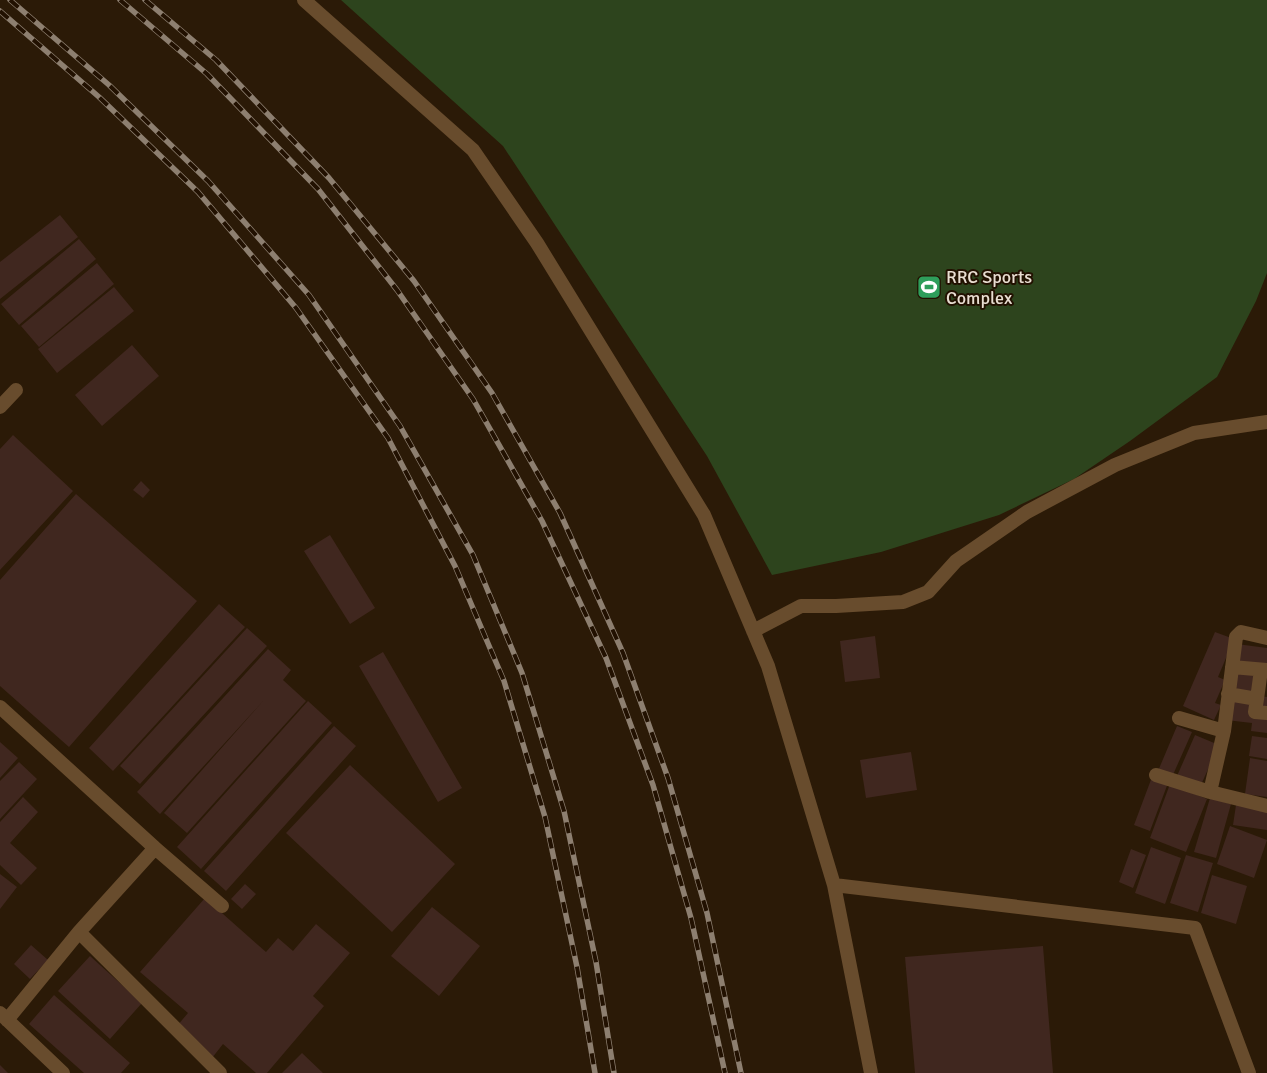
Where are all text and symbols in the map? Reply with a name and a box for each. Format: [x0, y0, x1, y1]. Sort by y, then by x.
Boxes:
place label: RRC Sports Complex [946, 266, 1032, 309]
sports icon: RRC Sports Complex [916, 274, 942, 300]

